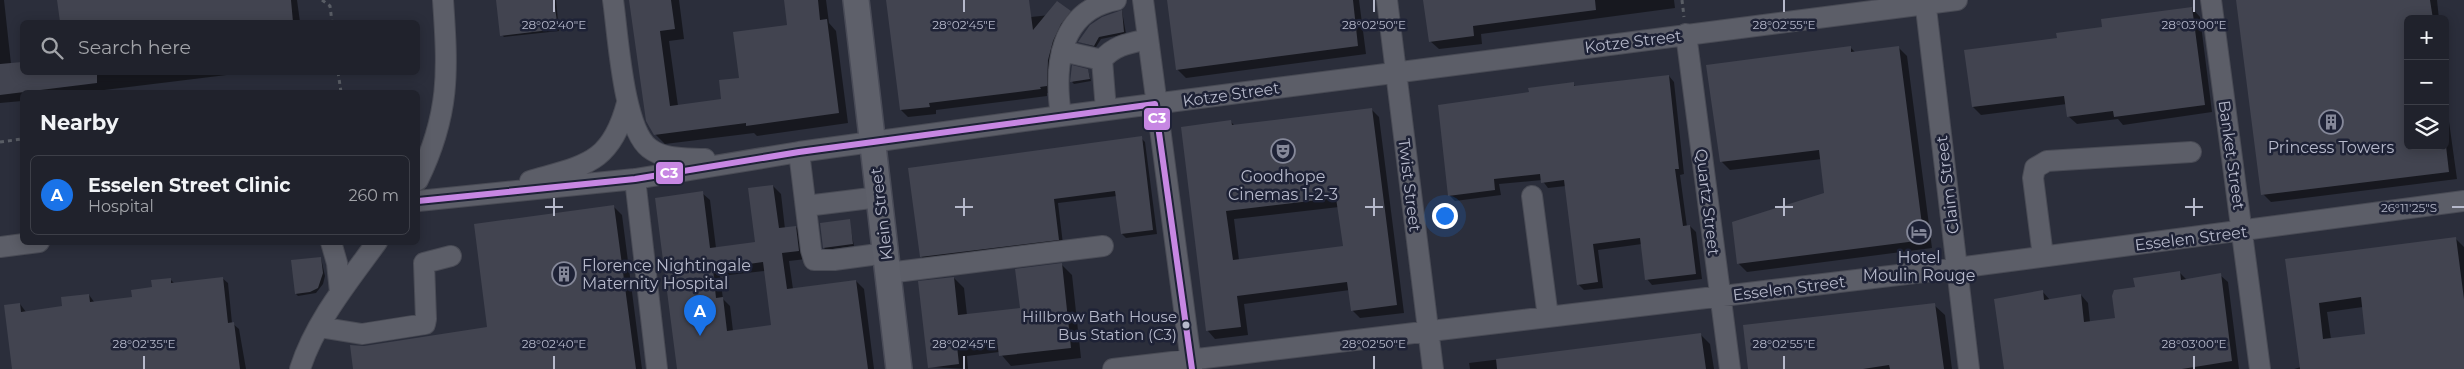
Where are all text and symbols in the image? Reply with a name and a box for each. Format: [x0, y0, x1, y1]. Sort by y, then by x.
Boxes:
map controls [2404, 15, 2449, 150]
button: + [2404, 15, 2449, 60]
text: 28°02'40"E [522, 17, 586, 32]
text: 28°02'45"E [932, 17, 996, 32]
text: 28°02'50"E [1342, 17, 1406, 32]
text: 28°02'55"E [1753, 17, 1815, 32]
text: 28°03'00"E [2162, 17, 2227, 32]
search box [20, 20, 420, 75]
street label: Kotze Street [1583, 26, 1683, 57]
icon: search [38, 34, 66, 62]
text: Search here [78, 36, 191, 59]
button: − [2404, 60, 2449, 105]
street label: Kotze Street [1181, 78, 1281, 111]
street label: Banket Street [2214, 99, 2249, 211]
button: layers [2404, 105, 2449, 150]
line badge: C3 [1143, 107, 1171, 131]
text: C3 [1148, 109, 1166, 127]
building icon: Princess Towers [2318, 109, 2344, 135]
text: Nearby [40, 110, 119, 135]
street label: Claim Street [1932, 134, 1963, 235]
street label: Twist Street [1394, 137, 1425, 233]
theatre icon: Goodhope Cinemas 1-2-3 [1270, 138, 1296, 164]
place label: Princess Towers [2268, 138, 2395, 157]
street label: Quartz Street [1692, 148, 1724, 257]
line badge: C3 [655, 161, 684, 185]
text: C3 [660, 164, 678, 182]
street label: Klein Street [866, 166, 897, 261]
place label: Goodhope Cinemas 1-2-3 [1228, 167, 1338, 204]
text: Esselen Street Clinic [88, 174, 290, 197]
text: A [51, 186, 63, 205]
text: 260 m [348, 186, 399, 205]
text: Hospital [88, 197, 154, 216]
text: 26°11'25"S [2381, 200, 2437, 215]
your location [1432, 203, 1458, 229]
hotel icon: Hotel Moulin Rouge [1906, 219, 1932, 245]
street label: Esselen Street [2134, 222, 2249, 255]
place label: Hotel Moulin Rouge [1863, 248, 1975, 285]
place label: Florence Nightingale Maternity Hospital [582, 256, 751, 293]
building icon: Florence Nightingale Maternity Hospital [551, 261, 577, 287]
street label: Esselen Street [1732, 272, 1847, 305]
pin: A [684, 295, 716, 336]
place label: Hillbrow Bath House Bus Station (C3) [1022, 307, 1177, 344]
marker: Hillbrow Bath House Bus Station (C3) [1181, 320, 1191, 330]
text: 28°02'35"E [113, 336, 175, 351]
text: 28°02'40"E [522, 336, 586, 351]
text: 28°02'45"E [932, 336, 996, 351]
text: 28°02'50"E [1342, 336, 1406, 351]
text: 28°02'55"E [1753, 336, 1815, 351]
text: 28°03'00"E [2162, 336, 2227, 351]

